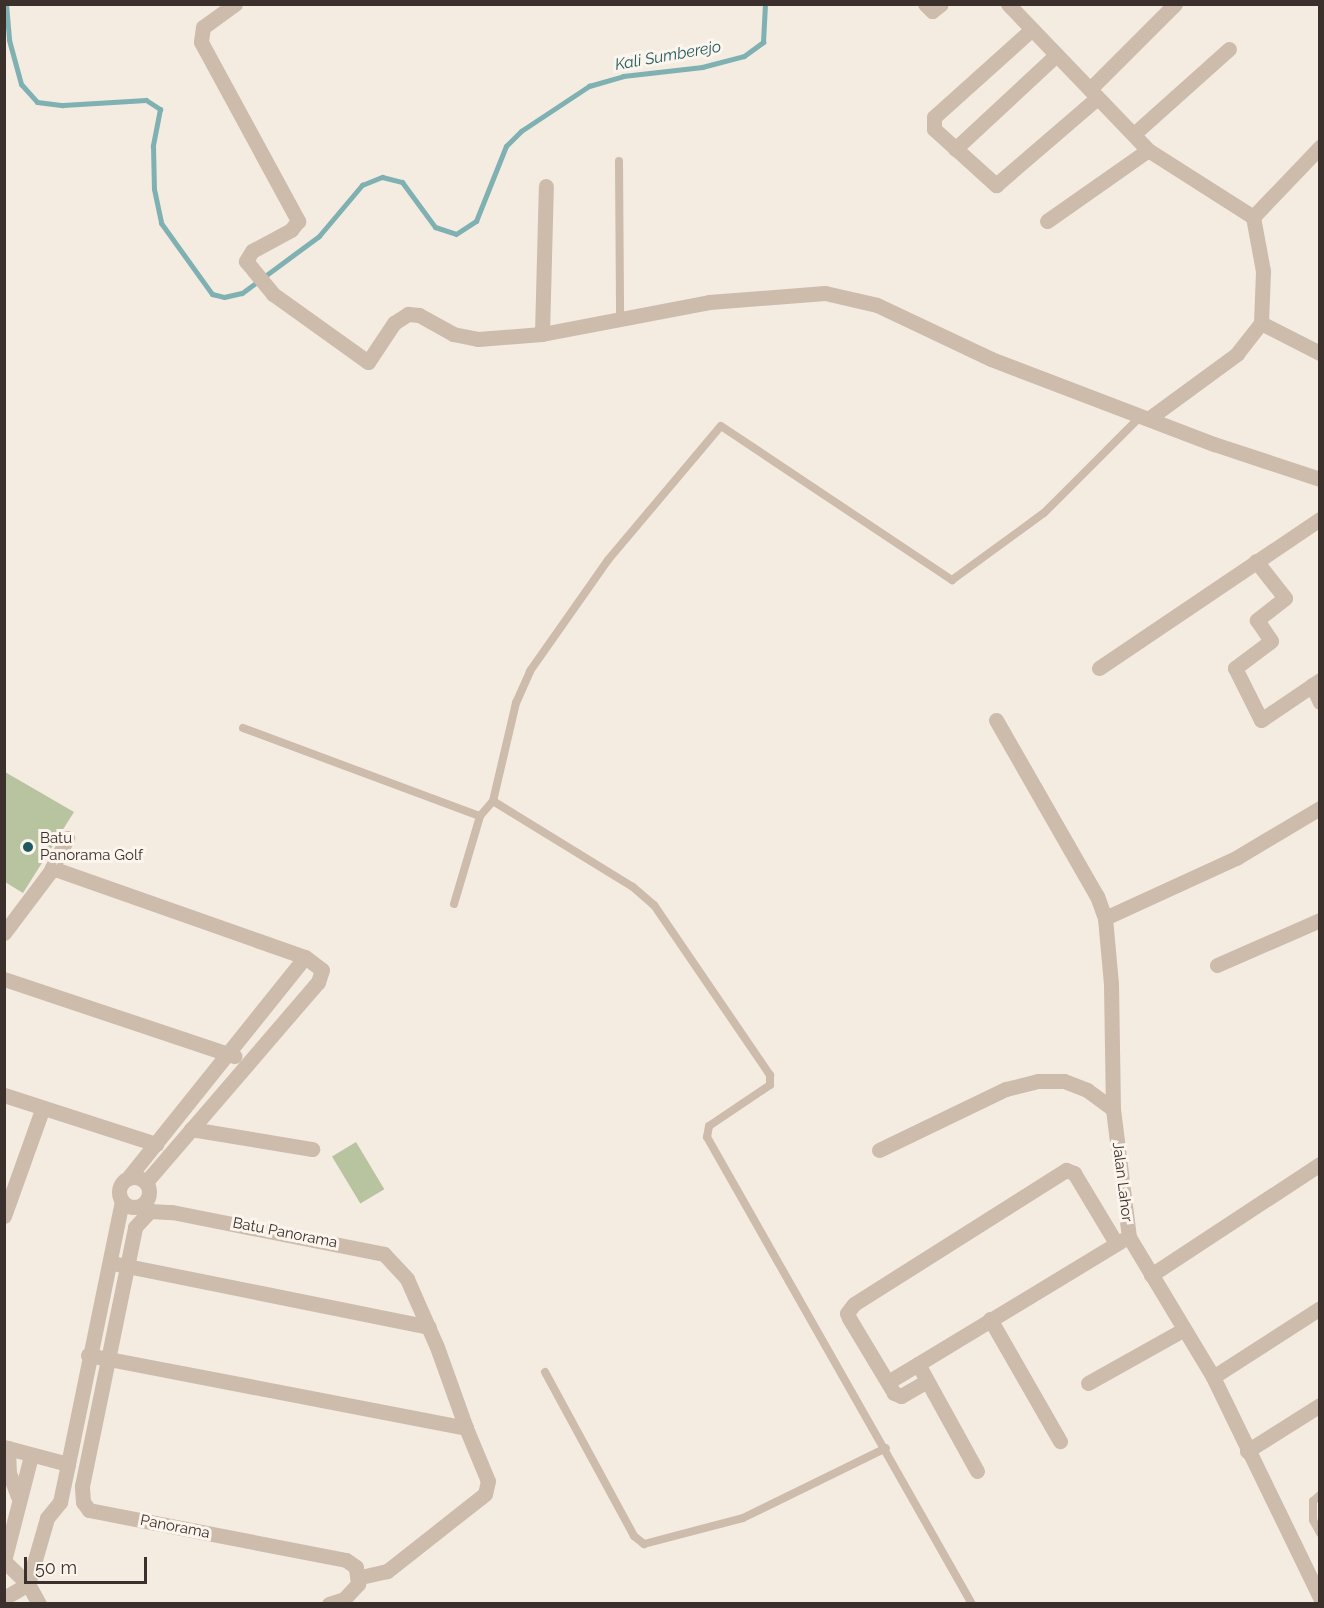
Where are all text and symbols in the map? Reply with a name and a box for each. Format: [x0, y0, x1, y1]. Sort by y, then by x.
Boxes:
water label: Kali Sumberejo [613, 37, 723, 75]
place label: Batu Panorama Golf [40, 829, 143, 864]
marker: Batu Panorama Golf [21, 840, 35, 854]
street label: Jalan Lahor [1108, 1141, 1136, 1223]
street label: Batu Panorama [231, 1214, 339, 1252]
street label: Panorama [139, 1511, 211, 1543]
scale bar [27, 1545, 150, 1583]
text: 50 m [35, 1557, 77, 1578]

